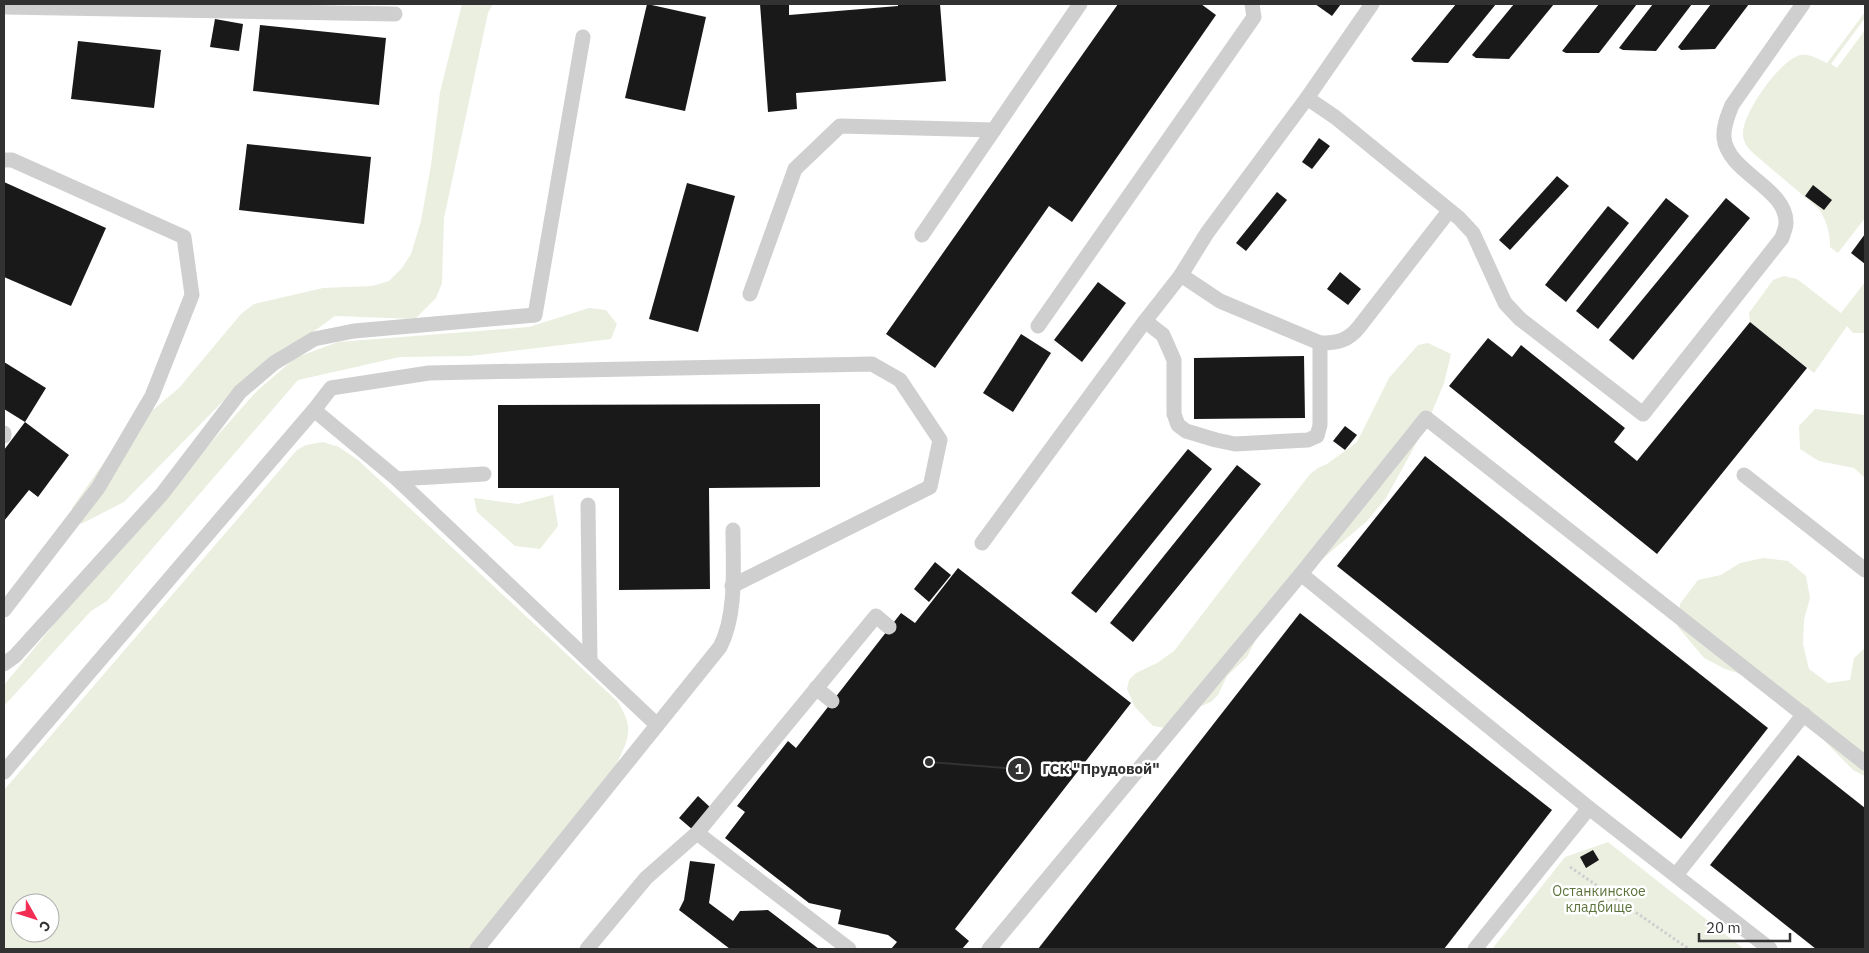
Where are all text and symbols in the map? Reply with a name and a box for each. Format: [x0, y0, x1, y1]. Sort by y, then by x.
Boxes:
callout: ГСК "Прудовой" [1007, 754, 1169, 784]
text: 1 [1014, 759, 1024, 778]
text: ГСК "Прудовой" [1042, 759, 1160, 778]
park label: Останкинское кладбище [1552, 882, 1646, 916]
north arrow [10, 893, 60, 943]
scale bar [1699, 910, 1790, 942]
text: С [35, 917, 55, 935]
text: 20 m [1706, 918, 1741, 937]

